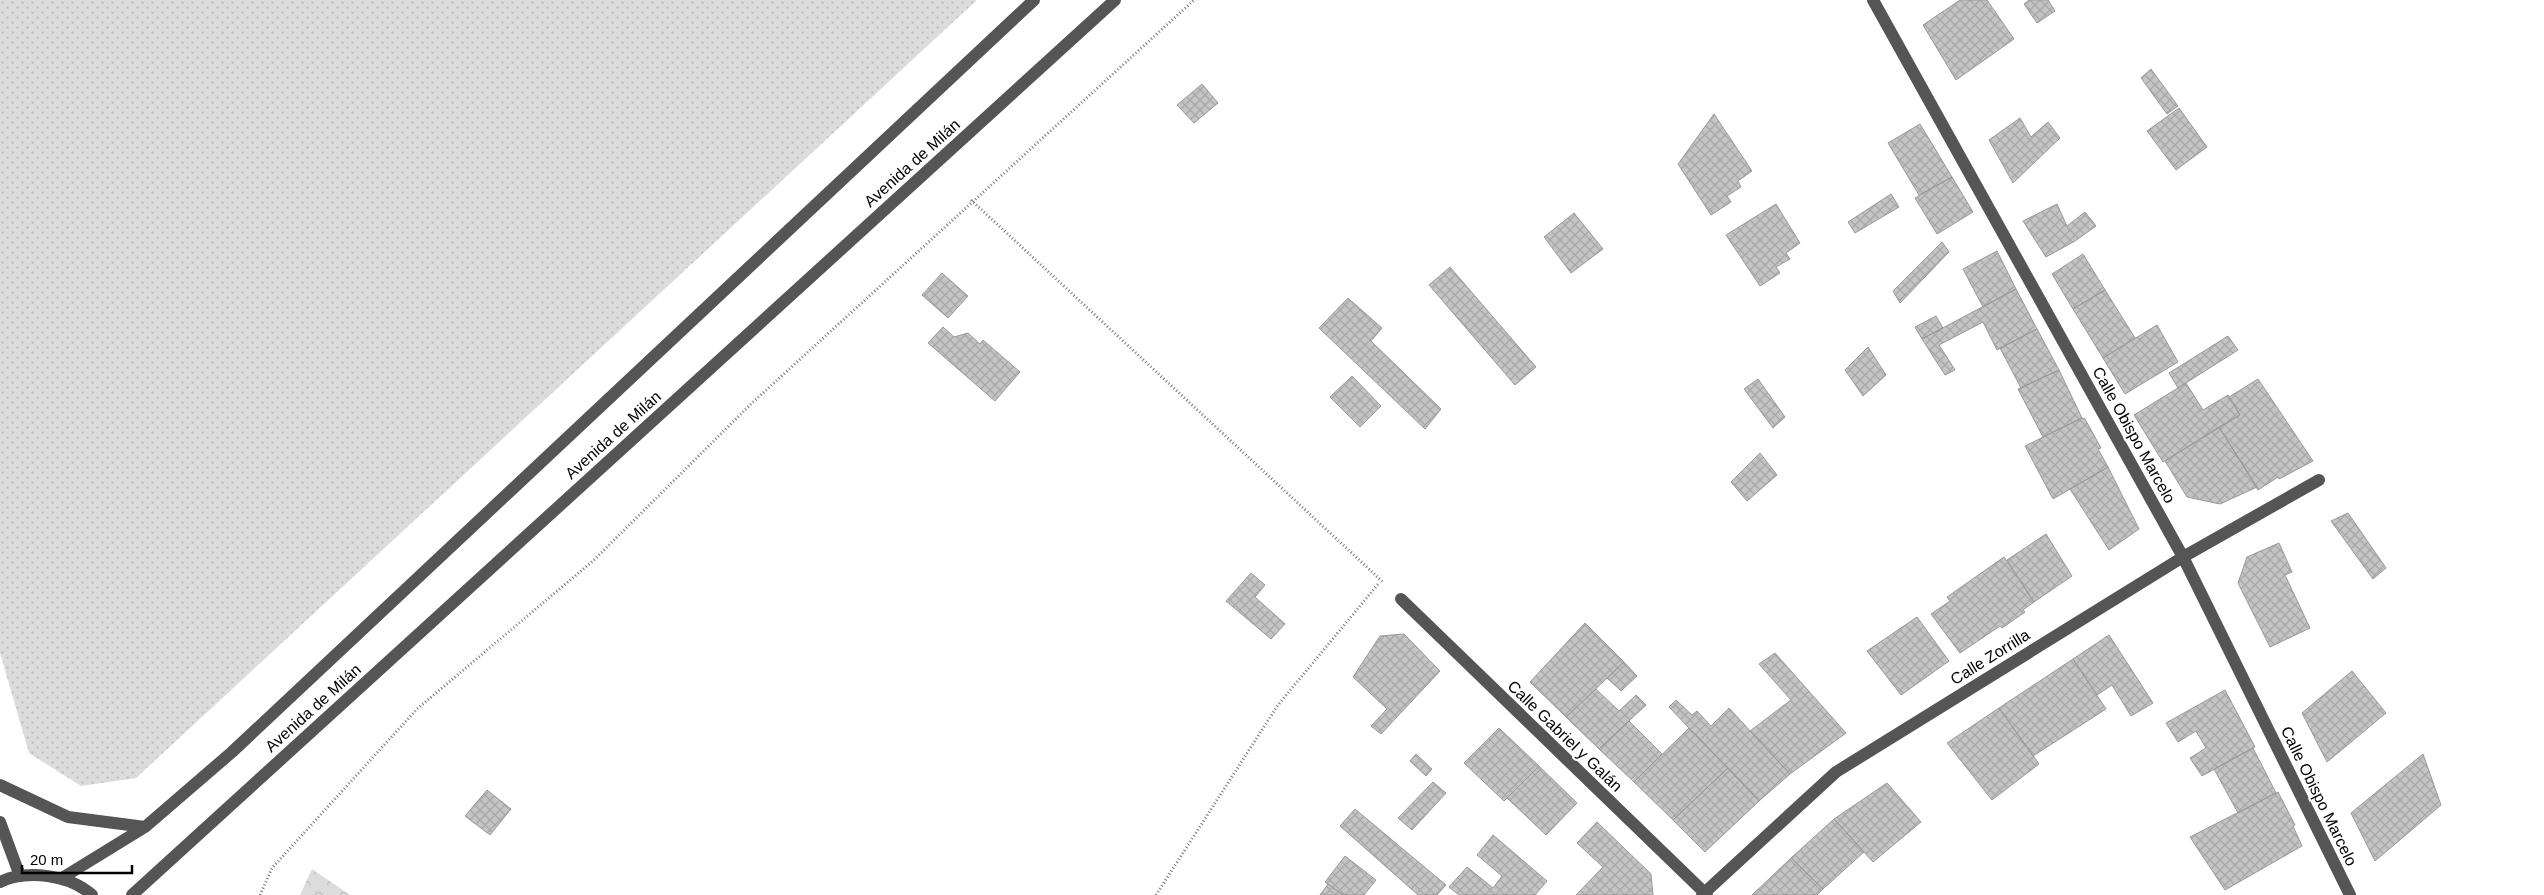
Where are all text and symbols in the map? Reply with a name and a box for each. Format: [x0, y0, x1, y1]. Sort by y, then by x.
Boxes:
street label: Avenida de Milán [861, 116, 963, 210]
street label: Calle Obispo Marcelo [2089, 364, 2179, 506]
street label: Avenida de Milán [562, 388, 664, 482]
street label: Calle Zorrilla [1947, 626, 2033, 688]
street label: Avenida de Milán [262, 661, 364, 755]
street label: Calle Gabriel y Galán [1504, 677, 1626, 795]
street label: Calle Obispo Marcelo [2278, 724, 2360, 869]
scale bar [22, 842, 132, 874]
text: 20 m [30, 851, 63, 868]

